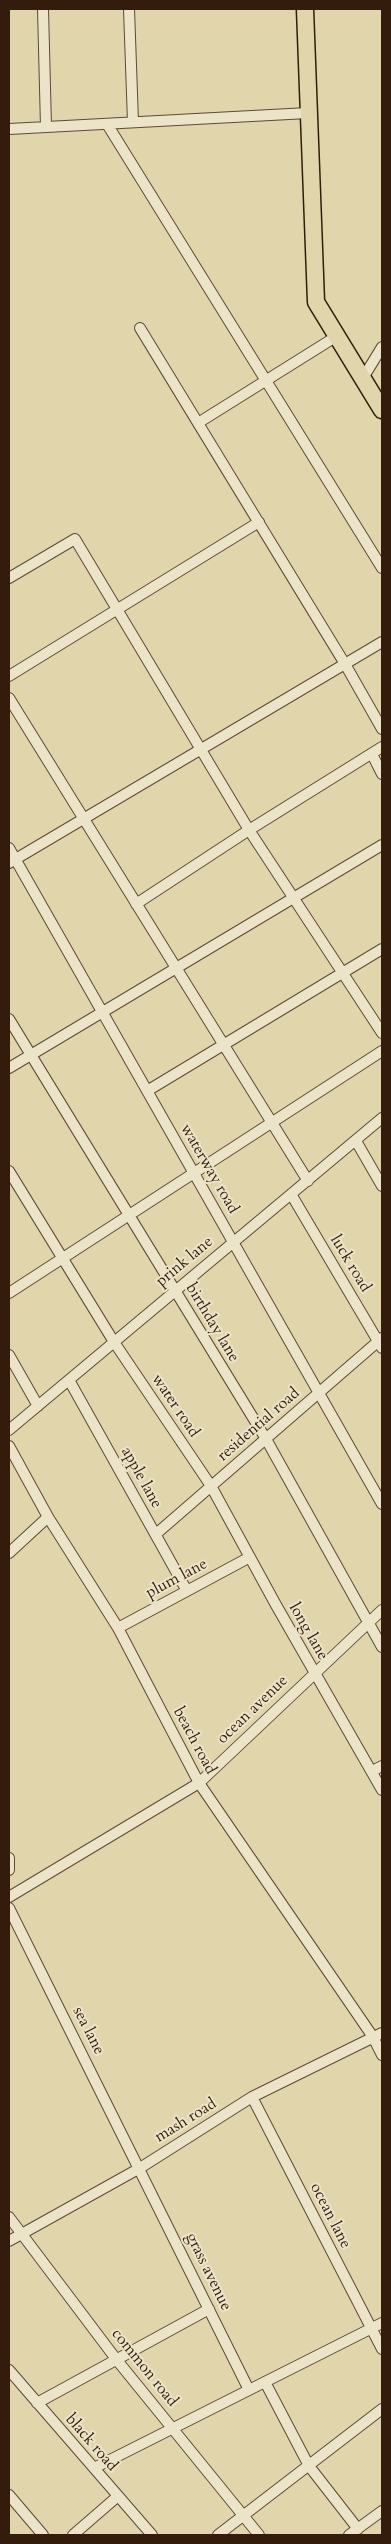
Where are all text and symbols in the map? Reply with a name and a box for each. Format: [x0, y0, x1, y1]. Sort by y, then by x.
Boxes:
street label: waterway road [176, 1121, 242, 1217]
street label: luck road [326, 1232, 374, 1296]
street label: prink lane [153, 1233, 217, 1291]
street label: birthday lane [181, 1280, 243, 1366]
street label: water road [147, 1371, 203, 1441]
street label: residential road [214, 1384, 304, 1466]
street label: apple lane [116, 1444, 166, 1512]
street label: plum lane [143, 1555, 211, 1603]
street label: long lane [284, 1600, 332, 1664]
street label: ocean avenue [214, 1672, 292, 1748]
street label: beach road [168, 1704, 220, 1778]
street label: sea lane [68, 2004, 108, 2058]
street label: mash road [152, 2095, 220, 2147]
street label: ocean lane [305, 2180, 355, 2252]
street label: grass avenue [181, 2230, 235, 2314]
street label: common road [107, 2325, 181, 2411]
street label: black road [61, 2410, 121, 2476]

